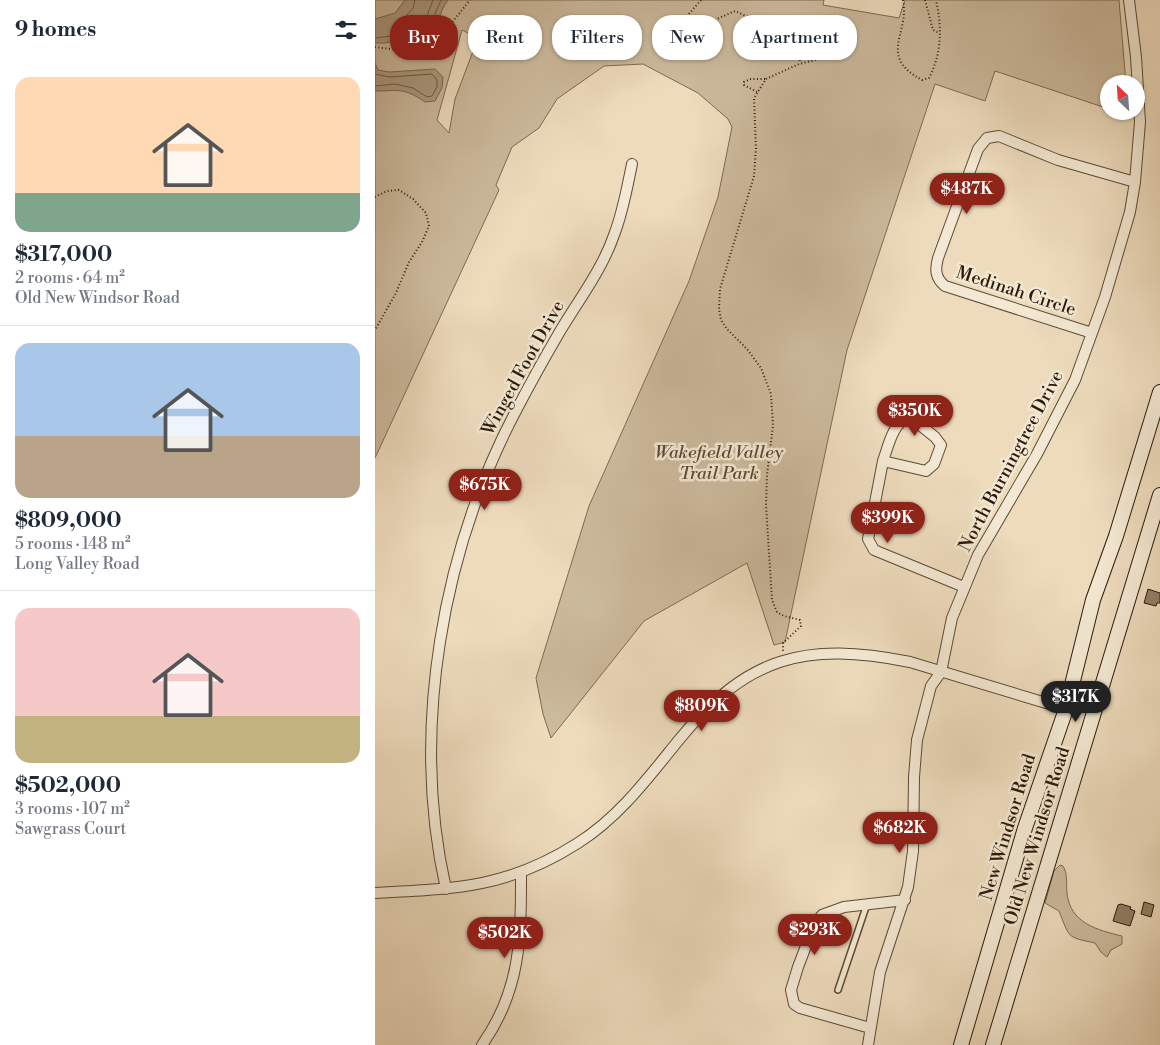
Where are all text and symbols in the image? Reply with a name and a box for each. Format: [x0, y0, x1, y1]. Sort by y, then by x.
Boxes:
chip: Buy [390, 15, 458, 60]
chip: Rent [468, 15, 542, 60]
chip: Filters [552, 15, 642, 60]
chip: New [652, 15, 723, 60]
chip: Apartment [733, 15, 857, 60]
icon: filters [332, 16, 360, 44]
text: 9 homes [15, 17, 96, 43]
north arrow [1100, 75, 1145, 120]
map controls [1100, 75, 1145, 120]
icon: home [143, 110, 233, 200]
pin: $487K [932, 172, 1002, 215]
text: $487K [941, 179, 993, 199]
text: $317,000 [15, 242, 112, 268]
street label: Medinah Circle [953, 261, 1079, 321]
text: 2 rooms · 64 m² [15, 268, 125, 288]
text: Old New Windsor Road [15, 288, 180, 308]
street label: Winged Foot Drive [476, 296, 570, 440]
street label: North Burningtree Drive [953, 366, 1069, 556]
icon: home [143, 375, 233, 465]
pin: $350K [880, 394, 950, 437]
text: $350K [888, 401, 942, 421]
park label: Wakefield Valley Trail Park [655, 441, 784, 485]
pin: $675K [450, 468, 520, 511]
text: $675K [460, 475, 510, 495]
pin: $399K [853, 502, 923, 544]
text: $809,000 [15, 508, 122, 534]
text: $399K [862, 508, 914, 528]
text: 5 rooms · 148 m² [15, 534, 131, 554]
text: Long Valley Road [15, 554, 140, 574]
icon: home [143, 640, 233, 730]
pin: $317K [1041, 680, 1111, 723]
text: $317K [1052, 687, 1100, 707]
pin: $809K [667, 690, 737, 732]
text: $809K [675, 696, 729, 716]
street label: Old New Windsor Road [999, 743, 1075, 928]
street label: New Windsor Road [975, 750, 1041, 903]
text: $502,000 [15, 773, 121, 799]
text: 3 rooms · 107 m² [15, 799, 130, 819]
pin: $682K [865, 812, 935, 854]
text: $682K [874, 818, 926, 838]
text: Sawgrass Court [15, 819, 126, 839]
pin: $293K [780, 914, 850, 956]
pin: $502K [470, 916, 540, 959]
text: $293K [789, 920, 841, 940]
text: $502K [478, 923, 532, 943]

